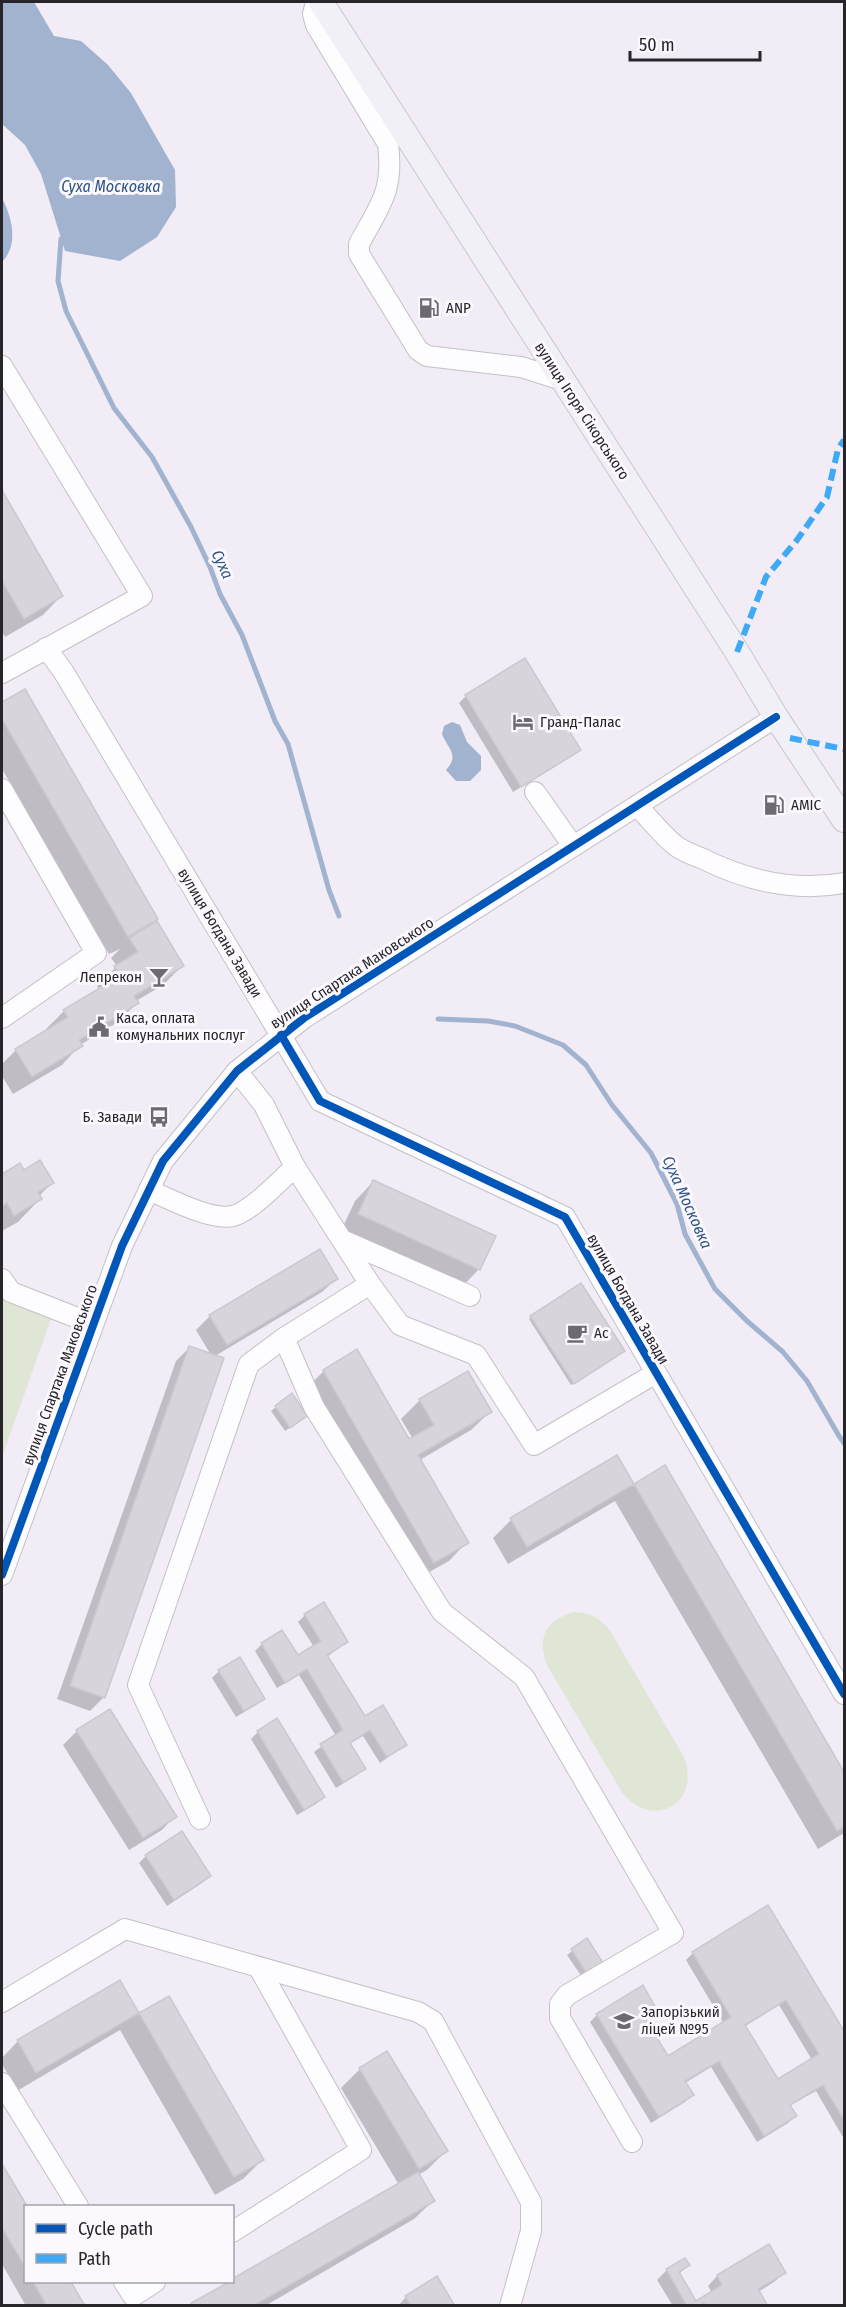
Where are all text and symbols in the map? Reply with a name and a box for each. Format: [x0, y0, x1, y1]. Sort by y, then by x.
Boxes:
scale bar [630, 24, 760, 62]
text: 50 m [639, 34, 675, 56]
water label: Суха Московка [61, 177, 161, 196]
fuel station icon: ANP [417, 296, 441, 320]
place label: ANP [446, 299, 471, 317]
street label: вулиця Ігоря Сікорського [531, 339, 633, 483]
water label: Суха [208, 547, 237, 582]
hotel icon: Гранд-Палас [511, 710, 535, 734]
place label: Гранд-Палас [540, 713, 622, 731]
fuel station icon: AMIC [762, 793, 786, 817]
place label: AMIC [791, 796, 821, 814]
street label: вулиця Богдана Завади [174, 865, 266, 1001]
street label: вулиця Спартака Маковського [267, 913, 437, 1033]
bar icon: Лепрекон [147, 965, 171, 989]
place label: Лепрекон [80, 968, 142, 986]
place label: Каса, оплата комунальних послуг [116, 1009, 245, 1044]
public building icon: Каса, оплата комунальних послуг [87, 1015, 111, 1039]
bus stop icon: Б. Завади [147, 1105, 171, 1129]
place label: Б. Завади [83, 1108, 142, 1126]
water label: Суха Московка [659, 1153, 716, 1251]
street label: вулиця Богдана Завади [583, 1230, 673, 1368]
street label: вулиця Спартака Маковського [19, 1282, 101, 1468]
cafe icon: Ас [565, 1321, 589, 1345]
place label: Ас [594, 1324, 609, 1342]
place label: Запорізький ліцей №95 [641, 2003, 720, 2038]
school or university icon: Запорізький ліцей №95 [612, 2009, 636, 2033]
legend [24, 2205, 234, 2283]
text: Cycle path [78, 2218, 153, 2240]
text: Path [78, 2248, 111, 2270]

